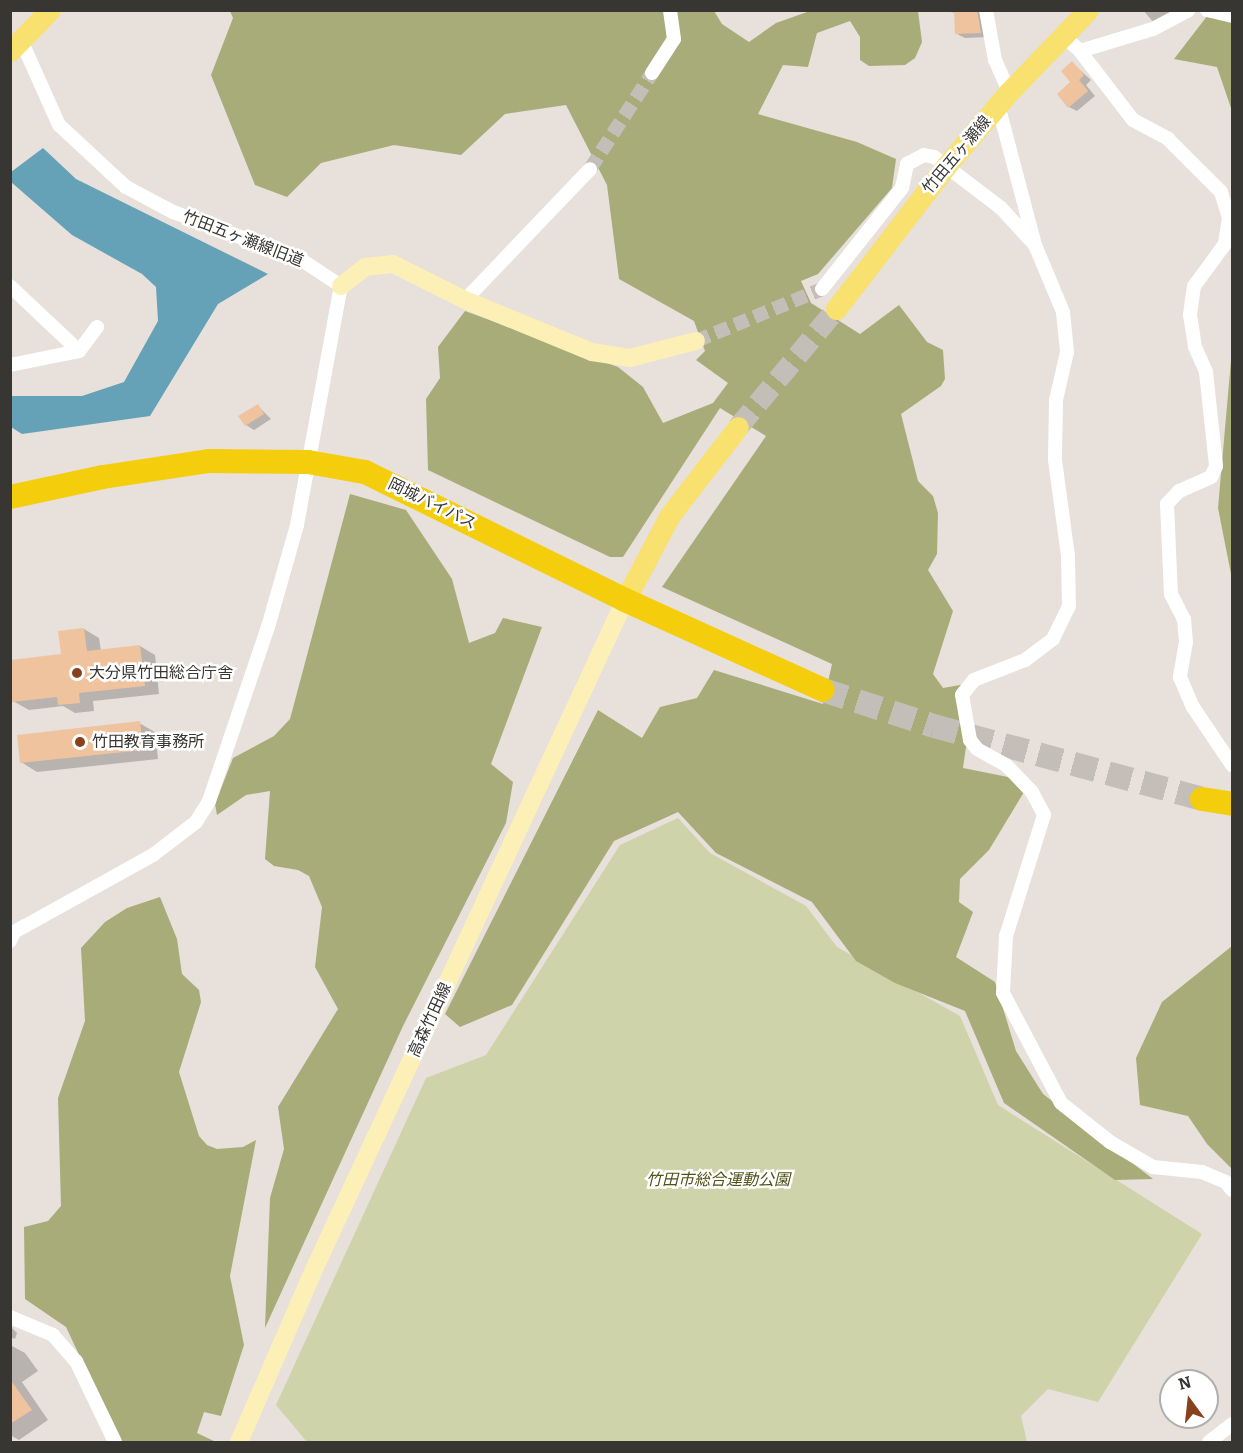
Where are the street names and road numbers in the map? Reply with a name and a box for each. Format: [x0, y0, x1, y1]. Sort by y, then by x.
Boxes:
street label: 竹田五ヶ瀬線 [919, 112, 995, 198]
street label: 竹田五ヶ瀬線旧道 [180, 207, 306, 271]
street label: 岡城バイパス [385, 474, 479, 534]
street label: 高森竹田線 [404, 980, 456, 1060]

